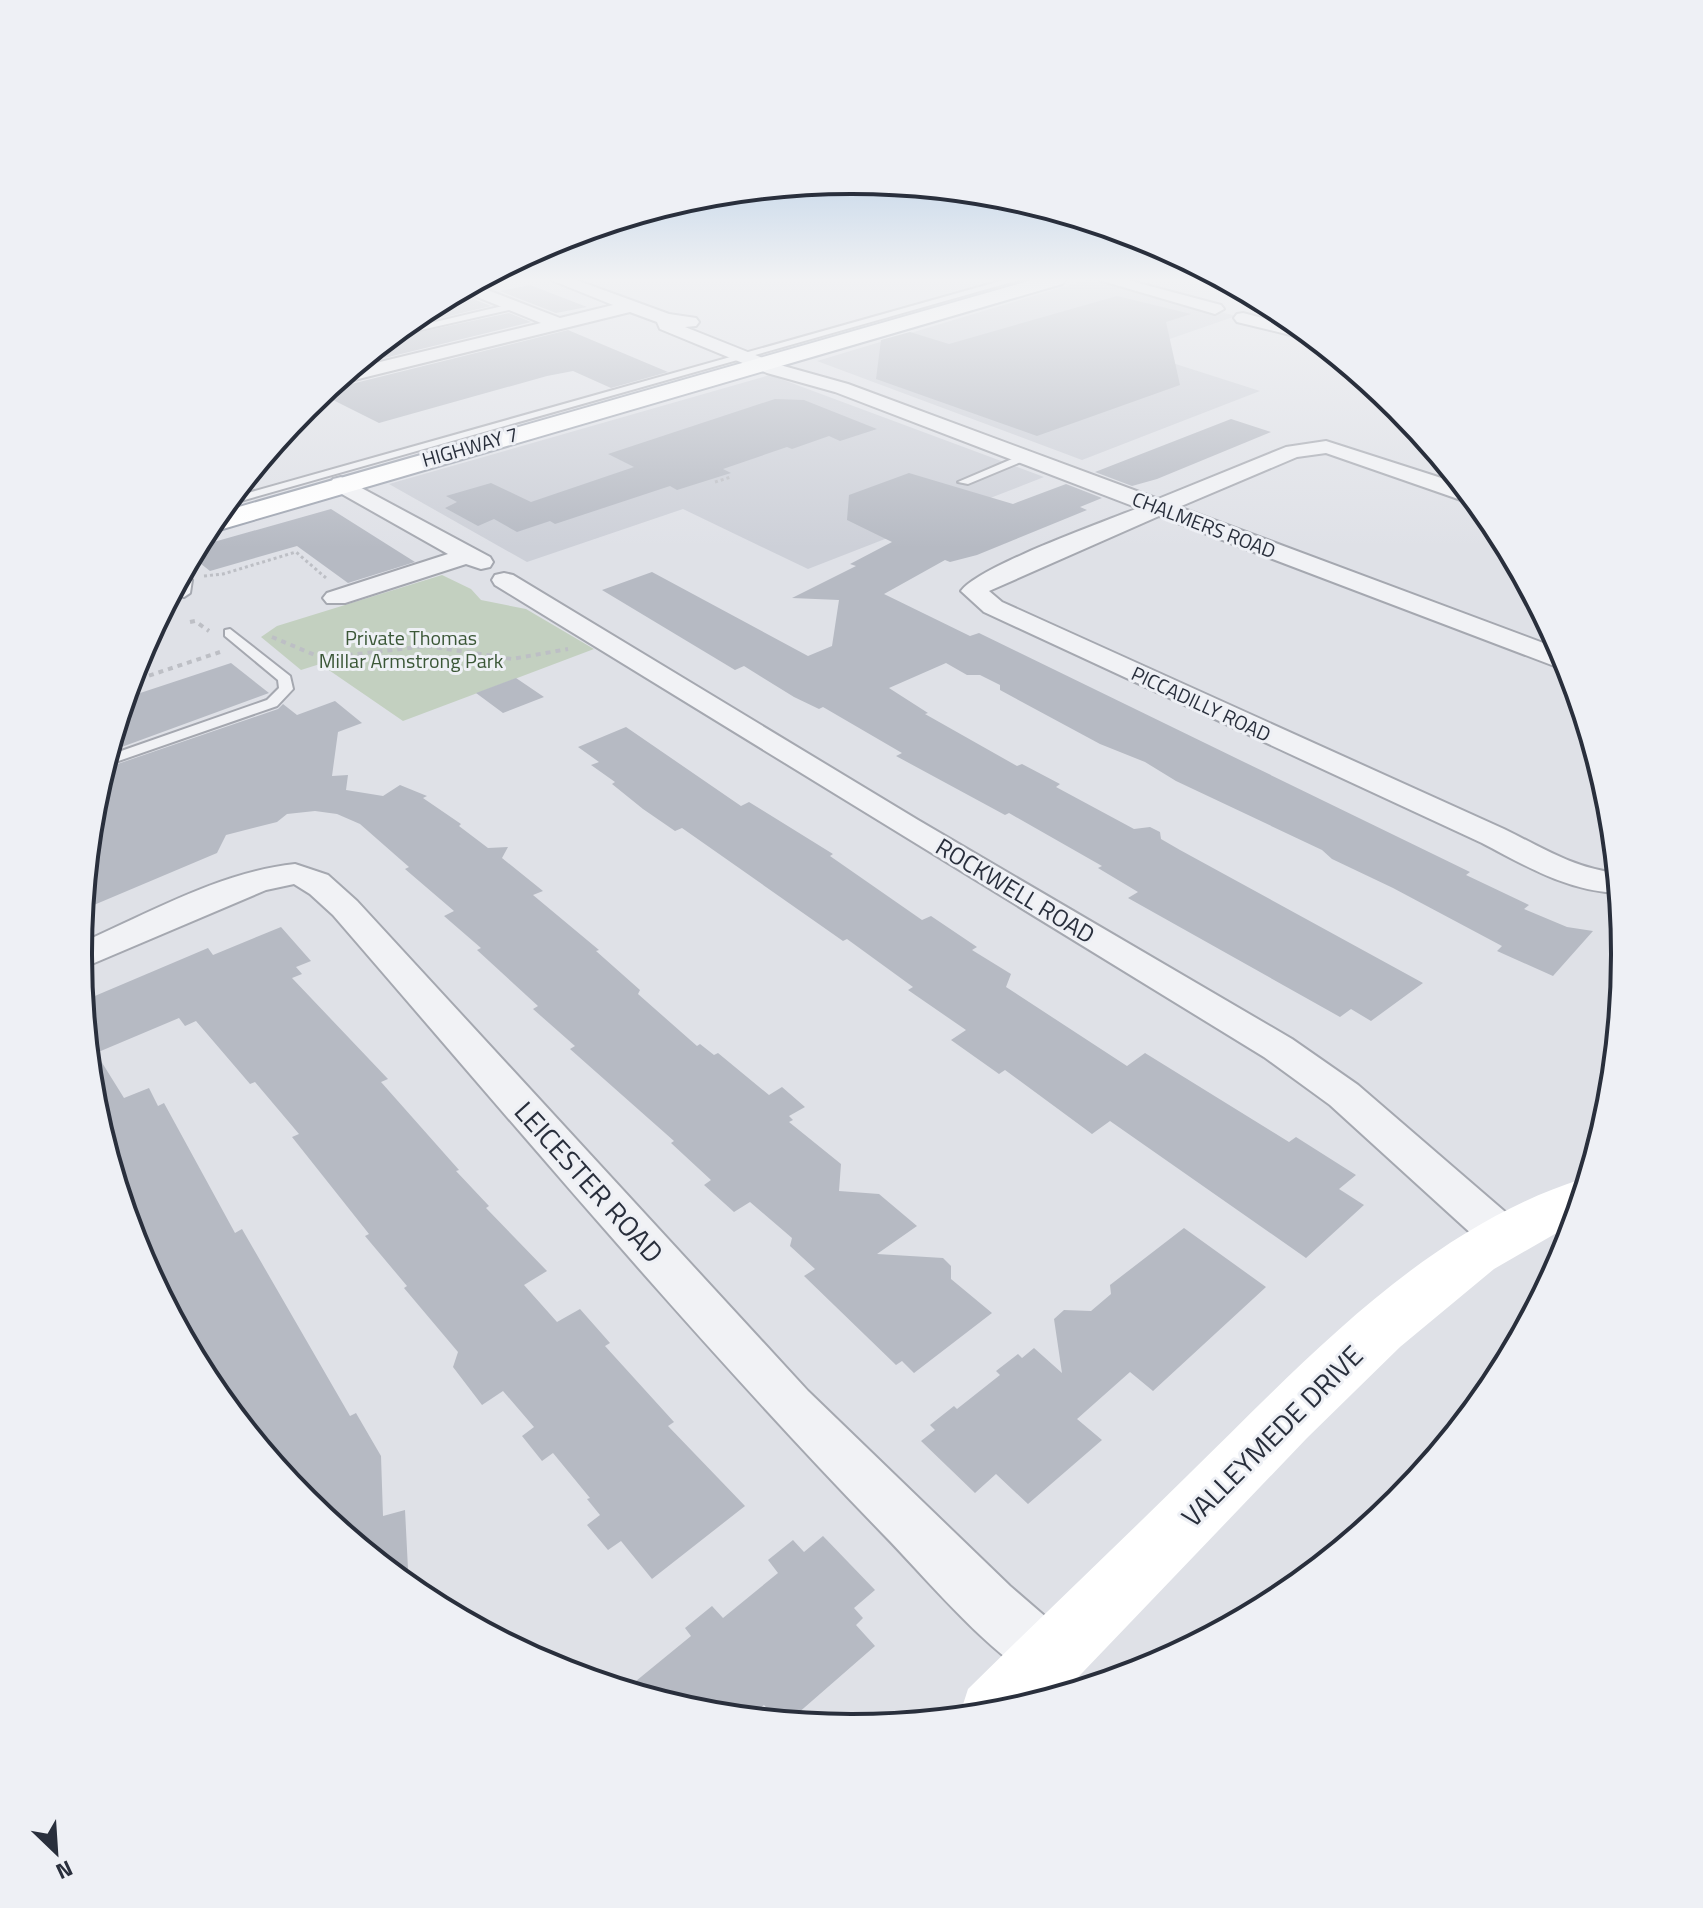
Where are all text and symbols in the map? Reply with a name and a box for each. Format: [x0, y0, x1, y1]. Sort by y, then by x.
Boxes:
street label: HIGHWAY 7 [418, 418, 522, 475]
street label: CHALMERS ROAD [1128, 483, 1280, 566]
park label: Private Thomas Millar Armstrong Park [319, 622, 504, 676]
street label: PICCADILLY ROAD [1126, 658, 1276, 749]
street label: ROCKWELL ROAD [929, 828, 1102, 952]
street label: LEICESTER ROAD [505, 1091, 674, 1272]
street label: VALLEYMEDE DRIVE [1171, 1335, 1373, 1537]
north arrow [16, 1812, 96, 1892]
text: N [50, 1851, 79, 1889]

